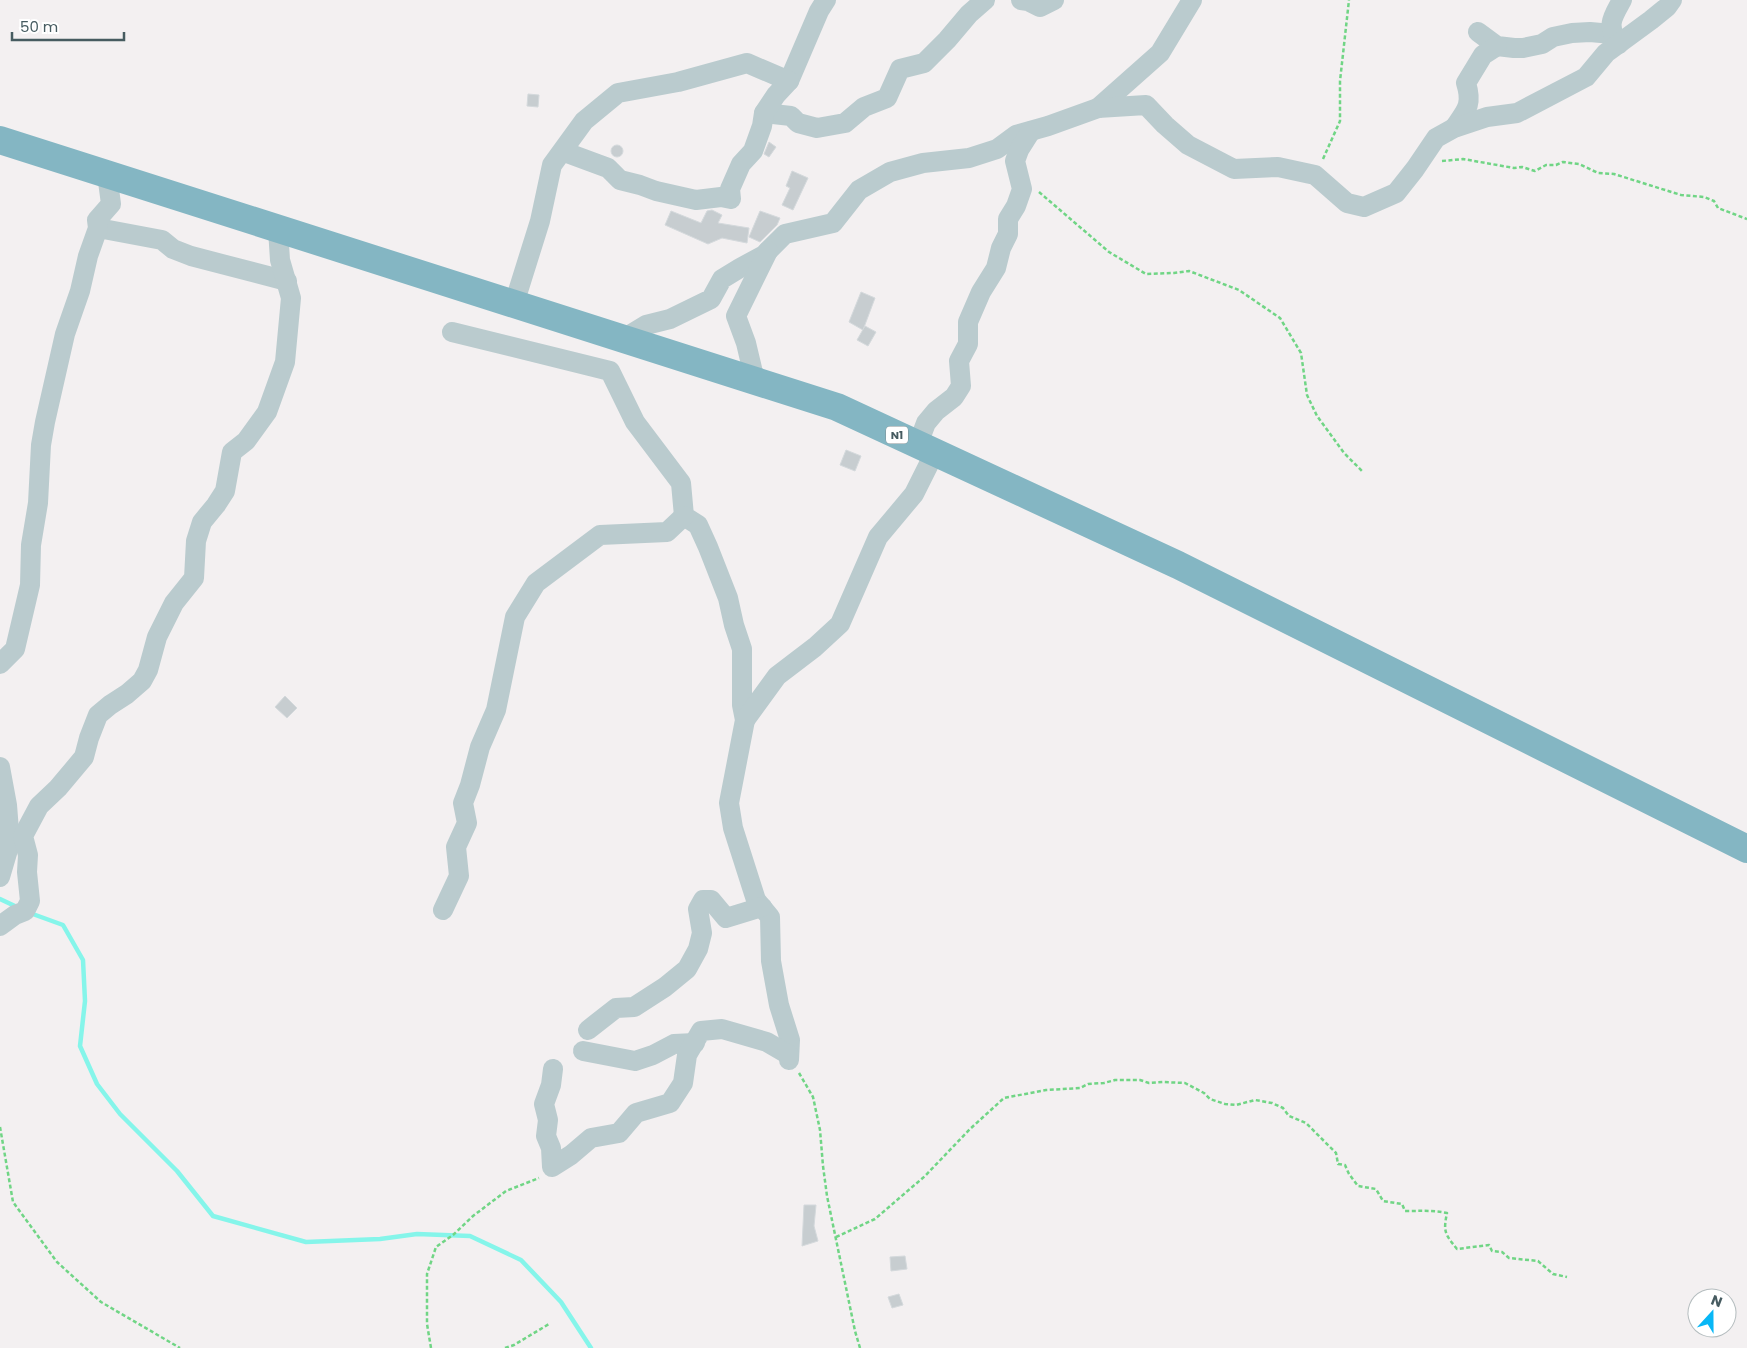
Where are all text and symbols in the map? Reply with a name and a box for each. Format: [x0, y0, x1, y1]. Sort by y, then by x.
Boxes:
scale bar [12, 10, 125, 42]
text: 50 m [20, 16, 58, 37]
road number: N1 [886, 426, 908, 444]
north arrow [1687, 1288, 1737, 1338]
text: N [1708, 1290, 1725, 1312]

